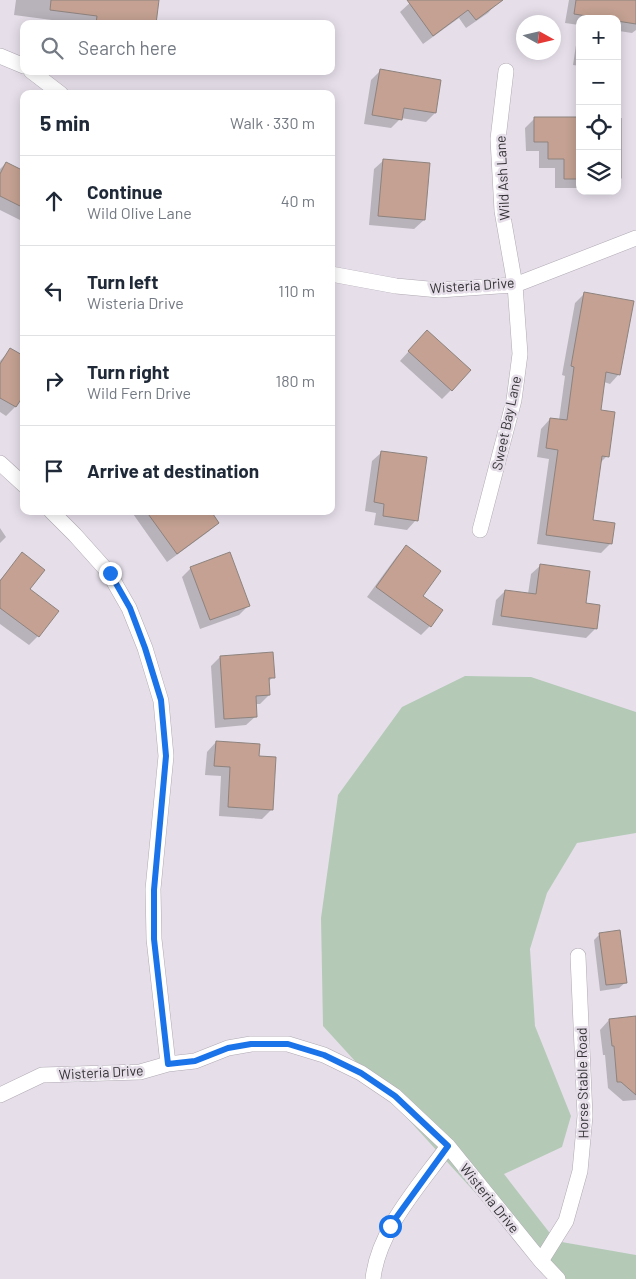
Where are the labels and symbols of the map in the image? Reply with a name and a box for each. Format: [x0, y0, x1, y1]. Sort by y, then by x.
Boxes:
north arrow [516, 15, 561, 60]
street label: Wild Ash Lane [491, 135, 513, 221]
street label: Wisteria Drive [429, 274, 515, 296]
street label: Sweet Bay Lane [488, 374, 524, 472]
route end [99, 562, 122, 585]
street label: Horse Stable Road [573, 1027, 591, 1139]
street label: Wisteria Drive [58, 1061, 144, 1083]
street label: Wisteria Drive [457, 1160, 523, 1236]
route start [379, 1215, 402, 1238]

